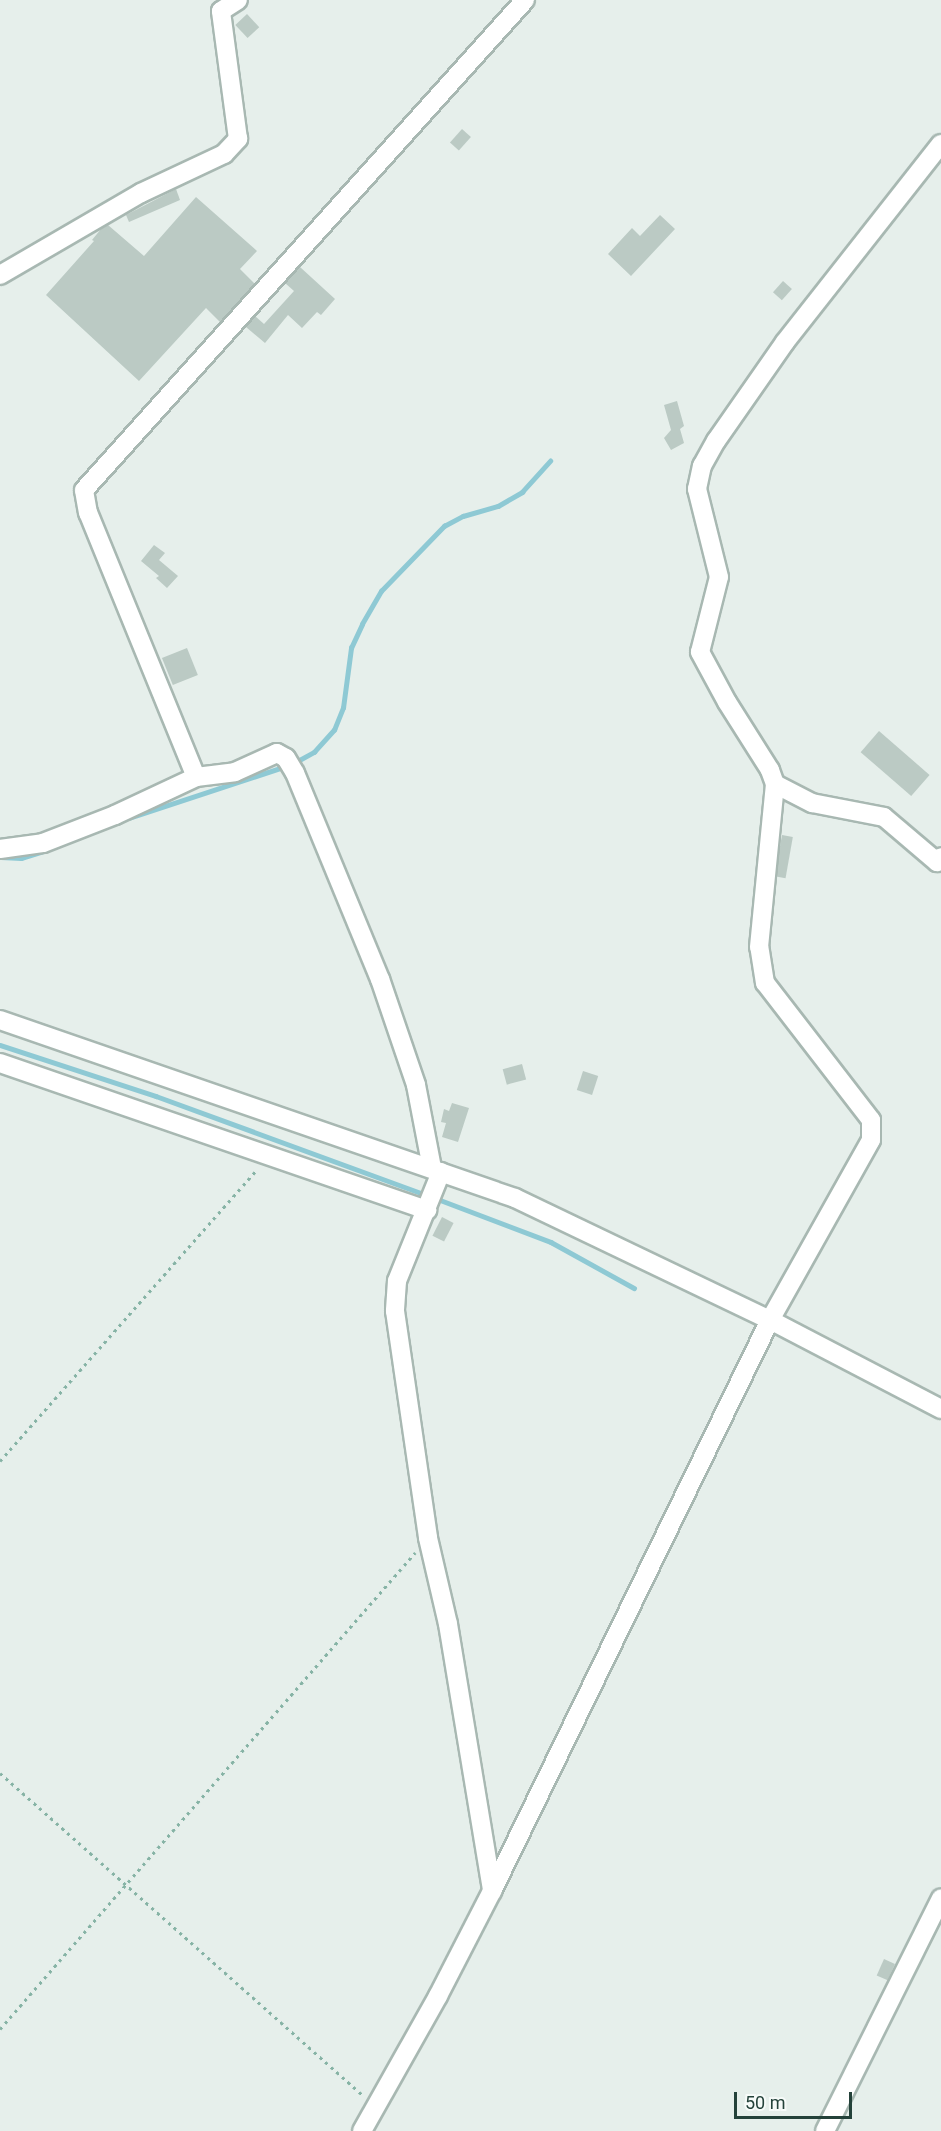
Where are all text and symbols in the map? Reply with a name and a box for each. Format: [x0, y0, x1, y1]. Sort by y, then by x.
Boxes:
scale bar [737, 2080, 856, 2118]
text: 50 m [745, 2092, 785, 2113]

